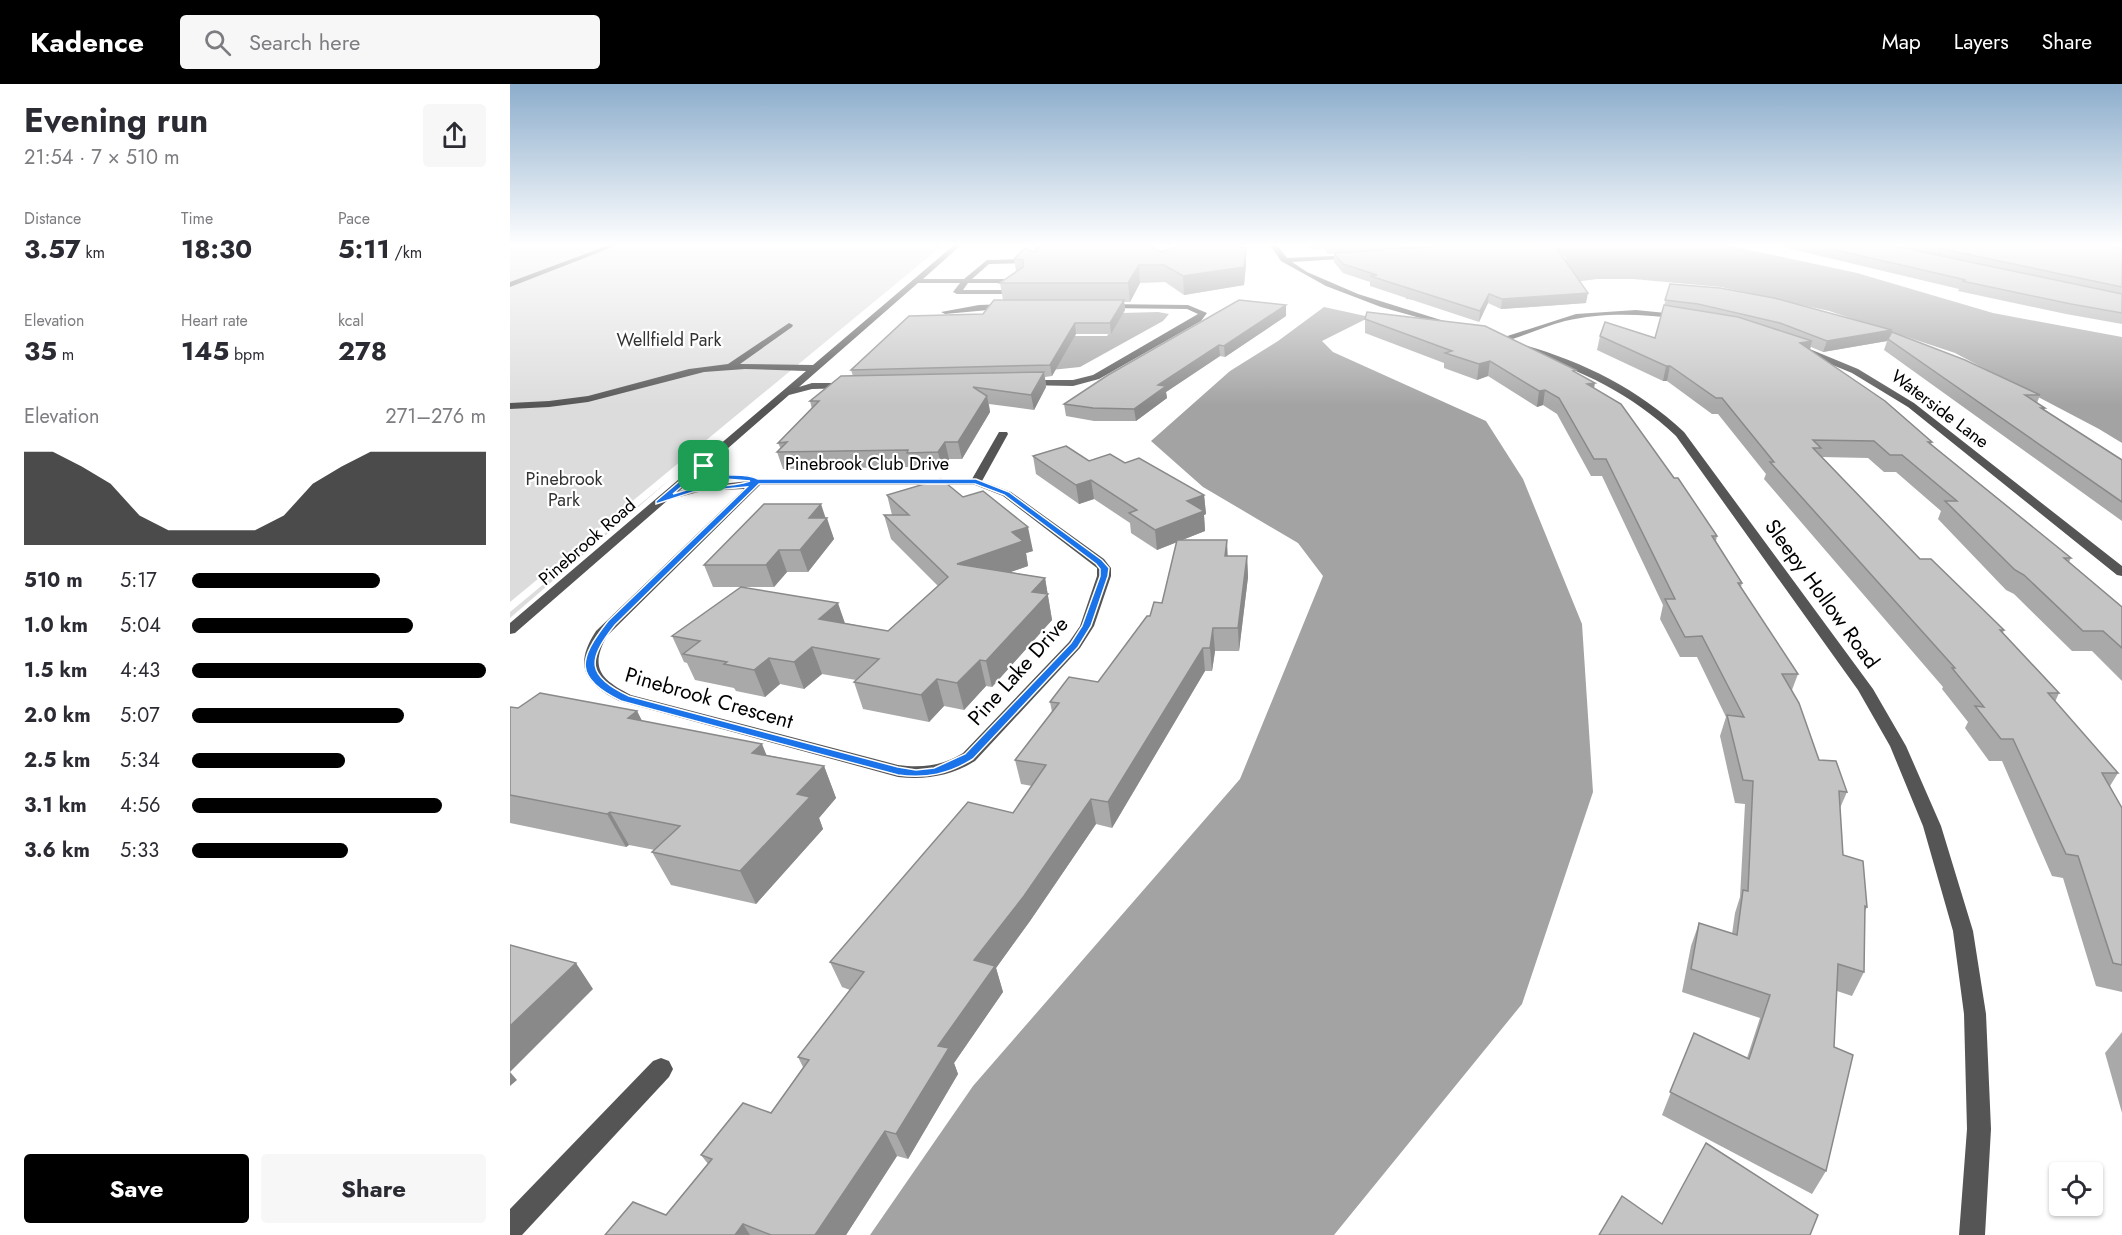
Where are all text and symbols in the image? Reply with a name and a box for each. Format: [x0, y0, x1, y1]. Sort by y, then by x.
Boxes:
search box [180, 15, 600, 69]
text: Kadence [30, 22, 144, 63]
icon: search [201, 26, 234, 59]
text: Search here [249, 26, 360, 58]
text: Map [1882, 27, 1921, 57]
text: Layers [1954, 27, 2009, 57]
text: Share [2042, 27, 2092, 57]
text: Evening run [24, 97, 208, 144]
button: share [423, 104, 486, 167]
text: 21:54 · 7 × 510 m [24, 143, 180, 172]
text: Distance [24, 207, 81, 230]
text: Time [181, 207, 213, 230]
text: Pace [338, 207, 370, 230]
text: 3.57 [24, 230, 81, 268]
text: 18:30 [181, 230, 252, 268]
text: 5:11 [338, 230, 390, 268]
text: km [81, 241, 105, 264]
text: /km [390, 241, 422, 264]
text: Elevation [24, 309, 84, 332]
text: Heart rate [181, 309, 248, 332]
text: kcal [338, 309, 364, 332]
park label: Wellfield Park [617, 327, 722, 353]
text: 35 [24, 332, 57, 370]
text: 145 [181, 332, 229, 370]
text: 278 [338, 332, 387, 370]
text: m [57, 343, 74, 366]
text: bpm [229, 343, 265, 366]
street label: Waterside Lane [1886, 363, 1994, 455]
text: Elevation [24, 402, 99, 431]
text: 271–276 m [385, 402, 486, 431]
pin [678, 440, 729, 491]
icon: arrive [687, 449, 720, 482]
street label: Pinebrook Club Drive [785, 451, 949, 477]
park label: Pinebrook Park [525, 466, 603, 513]
street label: Pinebrook Road [533, 492, 641, 592]
street label: Sleepy Hollow Road [1757, 513, 1887, 675]
text: 510 m [24, 566, 83, 595]
text: 5:17 [120, 566, 157, 595]
street label: Pine Lake Drive [961, 610, 1075, 732]
text: 1.0 km [24, 611, 88, 640]
text: 5:04 [120, 611, 161, 640]
text: 1.5 km [24, 656, 87, 685]
text: 4:43 [120, 656, 160, 685]
street label: Pinebrook Crescent [621, 660, 797, 736]
text: 2.0 km [24, 701, 91, 730]
text: 5:07 [120, 701, 160, 730]
text: 2.5 km [24, 746, 90, 775]
text: 5:34 [120, 746, 160, 775]
text: 3.1 km [24, 791, 87, 820]
text: 4:56 [120, 791, 160, 820]
text: 3.6 km [24, 836, 90, 865]
text: 5:33 [120, 836, 159, 865]
button: Save [24, 1154, 249, 1223]
button: Share [261, 1154, 486, 1223]
map controls [2049, 1162, 2103, 1216]
button: locate [2049, 1162, 2103, 1216]

